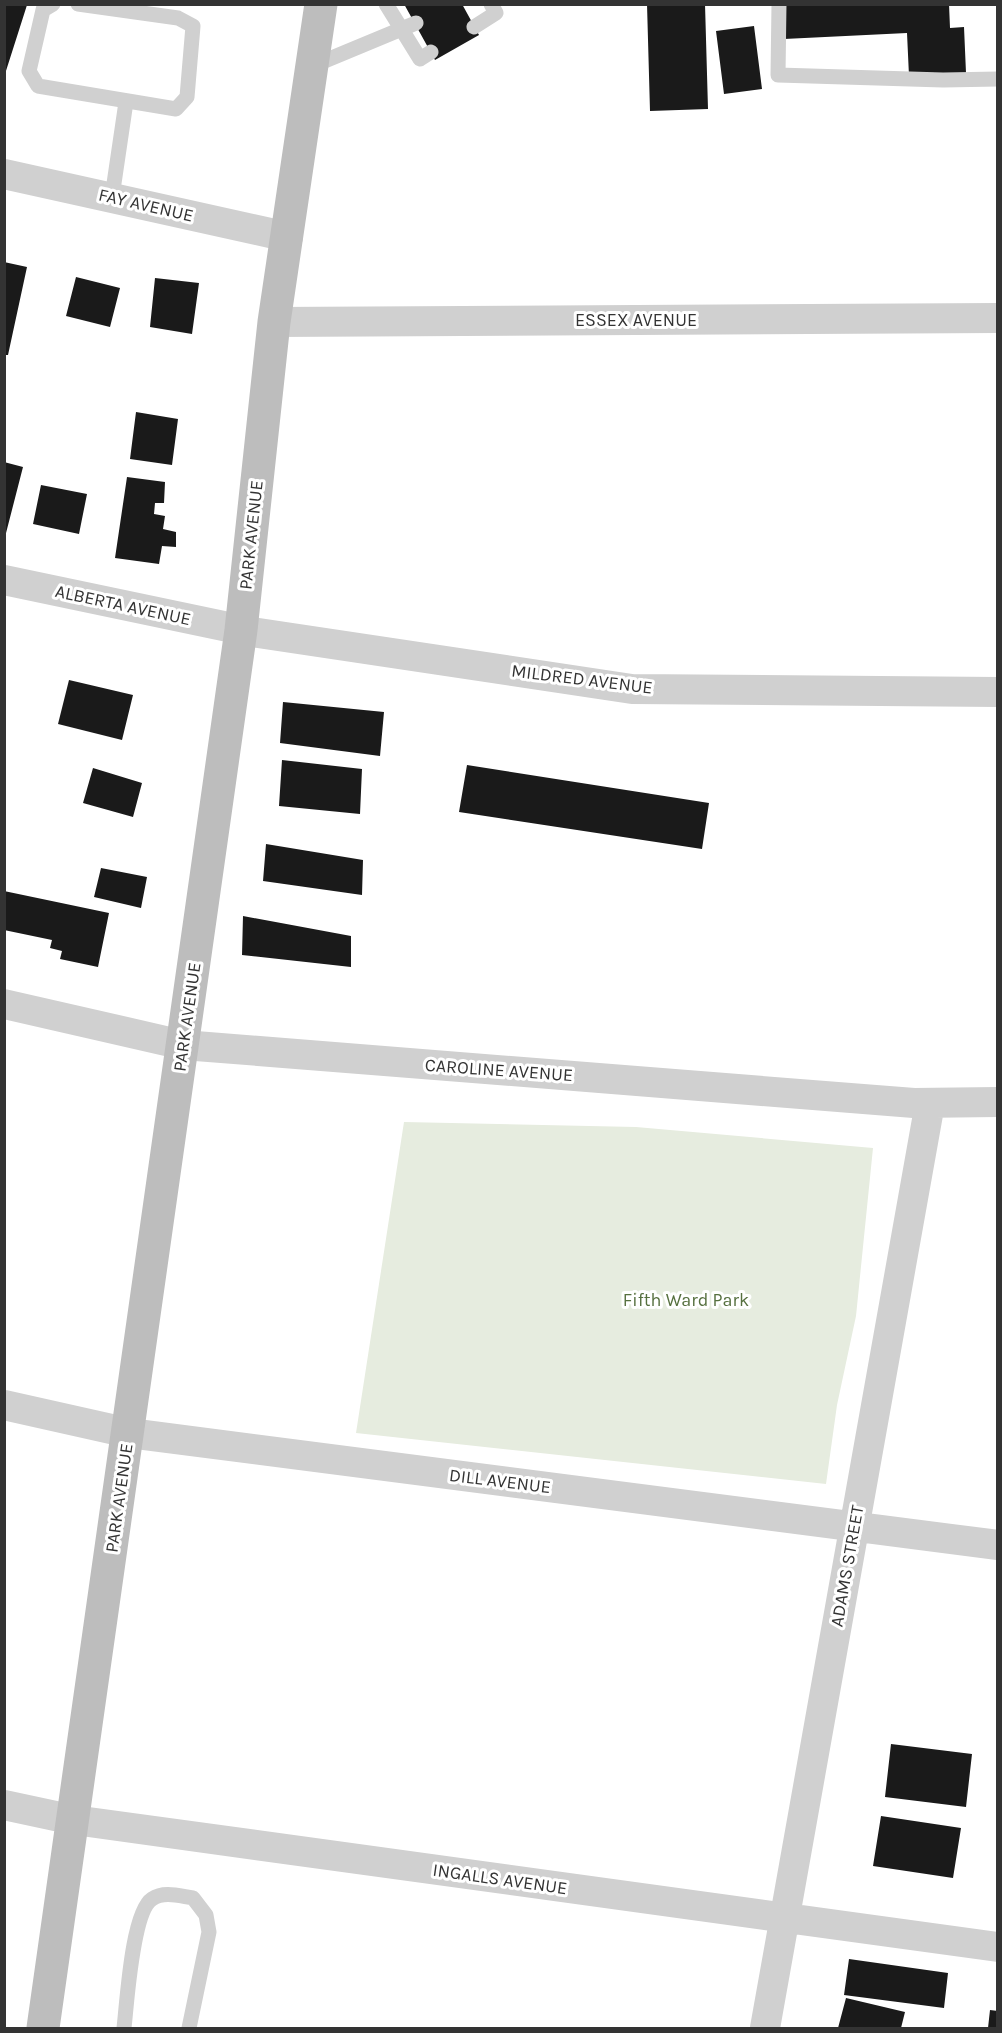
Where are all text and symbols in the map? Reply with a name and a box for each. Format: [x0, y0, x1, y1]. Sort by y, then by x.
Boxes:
street label: FAY AVENUE [96, 183, 196, 227]
street label: ESSEX AVENUE [575, 309, 697, 331]
street label: PARK AVENUE [234, 479, 268, 591]
street label: ALBERTA AVENUE [53, 580, 193, 630]
street label: MILDRED AVENUE [510, 659, 654, 699]
street label: PARK AVENUE [168, 961, 206, 1073]
street label: CAROLINE AVENUE [424, 1054, 574, 1086]
park label: Fifth Ward Park [623, 1289, 749, 1311]
street label: PARK AVENUE [100, 1442, 138, 1554]
street label: DILL AVENUE [448, 1464, 552, 1498]
street label: ADAMS STREET [825, 1503, 869, 1629]
street label: INGALLS AVENUE [431, 1859, 569, 1899]

